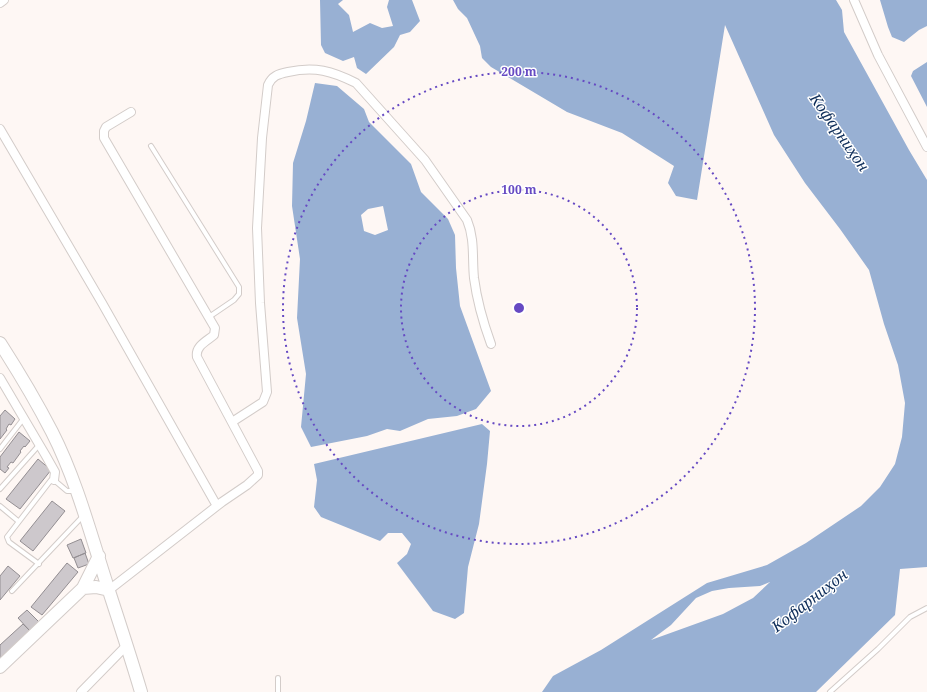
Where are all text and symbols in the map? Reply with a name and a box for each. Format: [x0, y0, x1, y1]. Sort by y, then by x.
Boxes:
text: 200 m [501, 63, 537, 80]
water label: Кофарниҳон [805, 88, 874, 175]
text: 100 m [501, 181, 537, 198]
centre of rings [512, 301, 526, 315]
water label: Кофарниҳон [766, 564, 851, 636]

